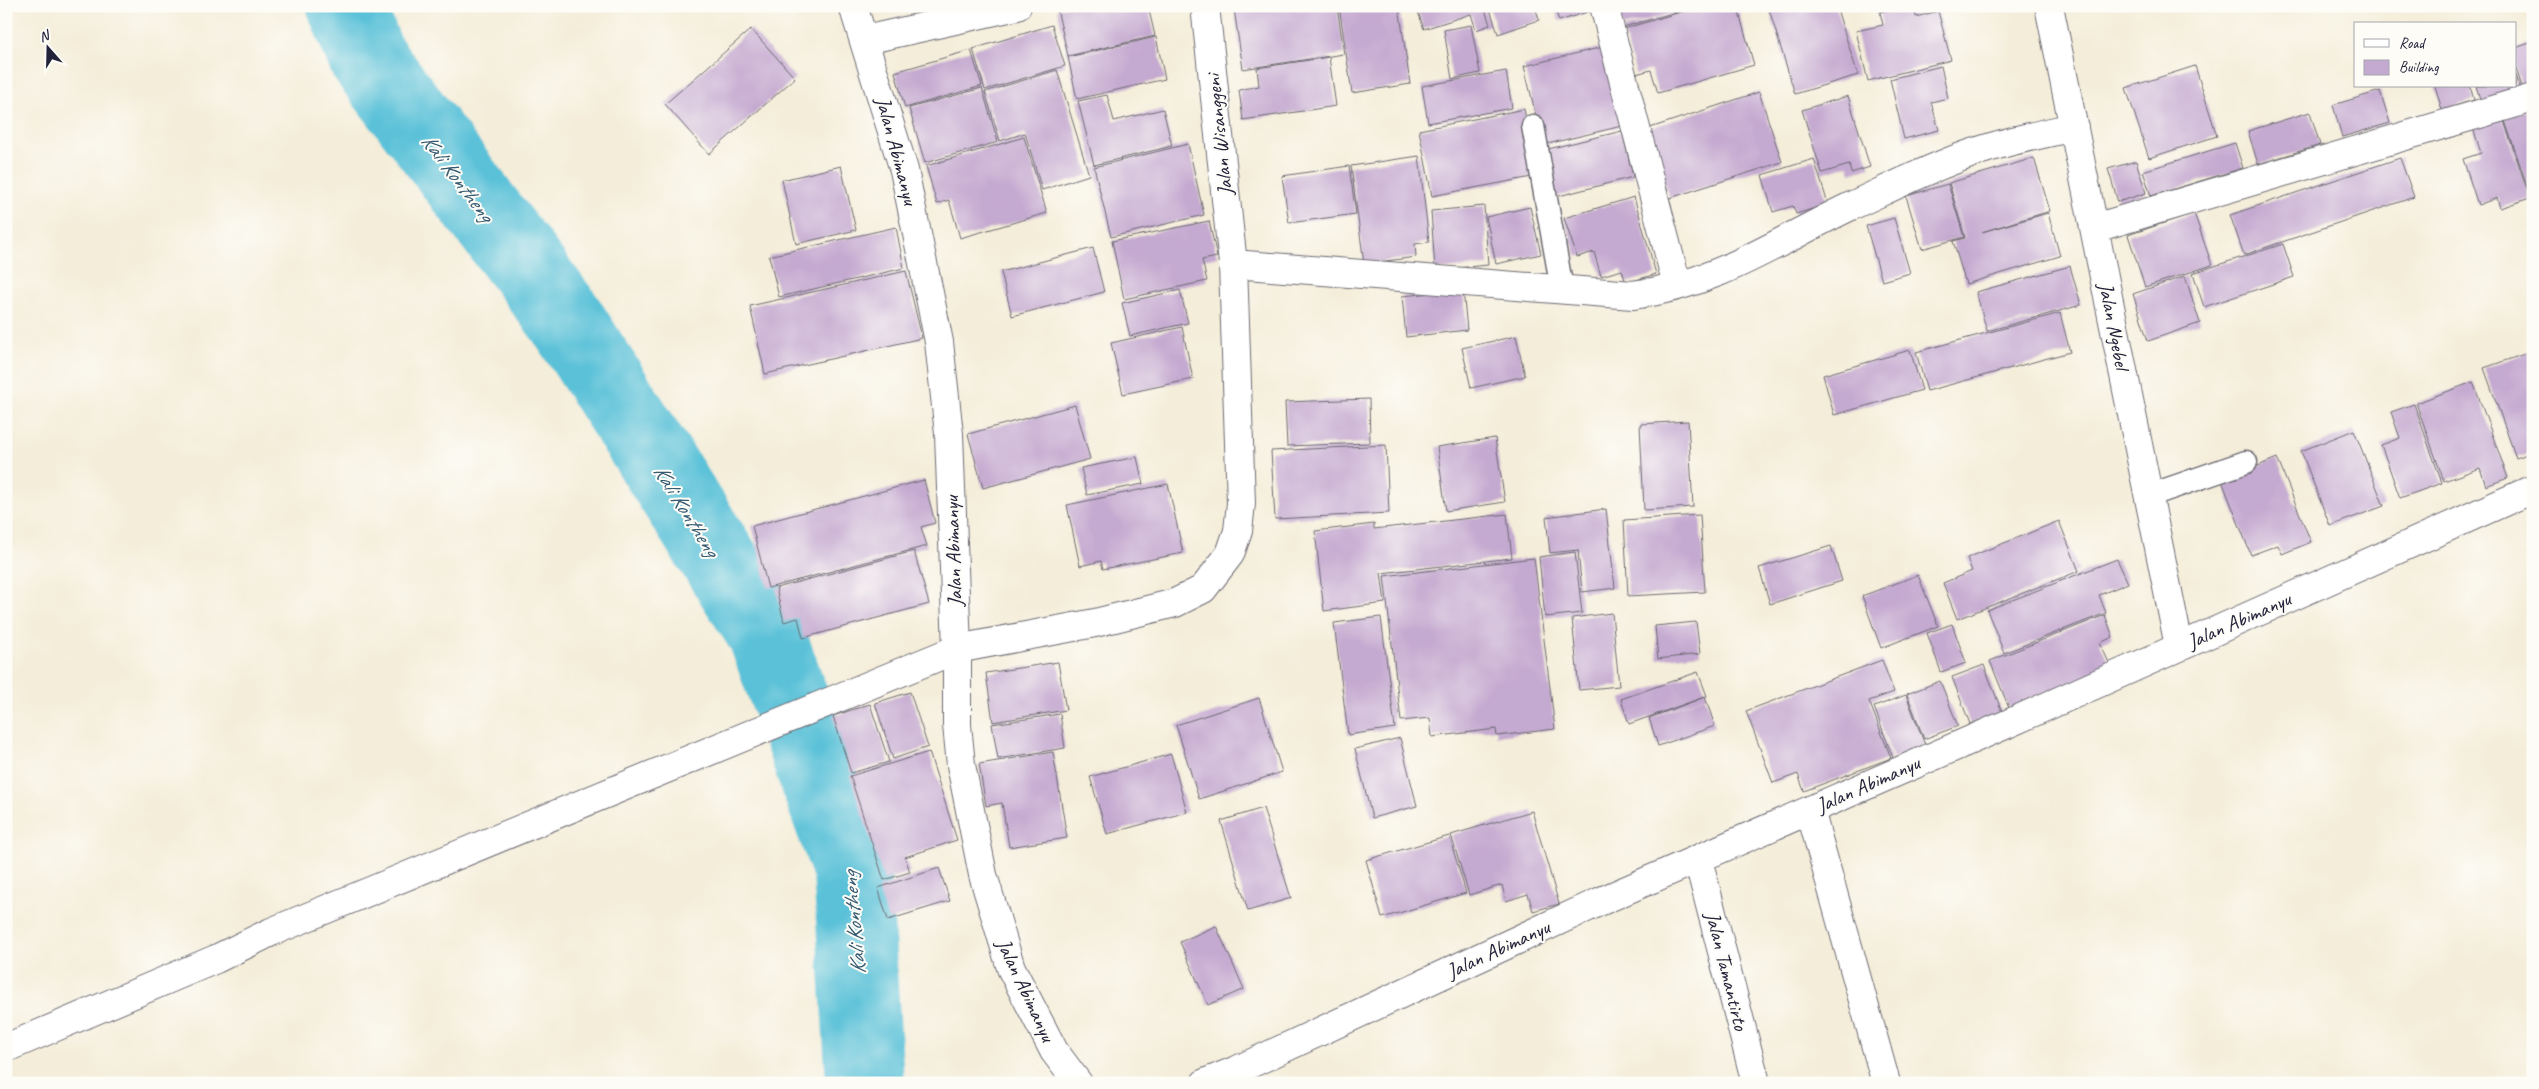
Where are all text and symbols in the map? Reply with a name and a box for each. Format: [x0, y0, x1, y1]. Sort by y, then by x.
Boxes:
north arrow [22, 22, 72, 72]
legend [2354, 22, 2516, 88]
text: N [37, 26, 53, 46]
text: Road [2399, 34, 2426, 53]
text: Building [2399, 58, 2439, 77]
street label: Jalan Wisanggeni [1199, 70, 1238, 198]
street label: Jalan Abimanyu [870, 93, 924, 209]
water label: Kali Kontheng [415, 128, 501, 230]
street label: Jalan Ngebel [2093, 280, 2136, 375]
water label: Kali Kontheng [647, 459, 727, 564]
street label: Jalan Abimanyu [938, 494, 968, 608]
street label: Jalan Abimanyu [2182, 585, 2296, 655]
street label: Jalan Abimanyu [1811, 749, 1925, 819]
water label: Kali Kontheng [835, 867, 872, 975]
street label: Jalan Tamantirto [1699, 908, 1755, 1034]
street label: Jalan Abimanyu [1441, 913, 1555, 985]
street label: Jalan Abimanyu [990, 933, 1062, 1047]

